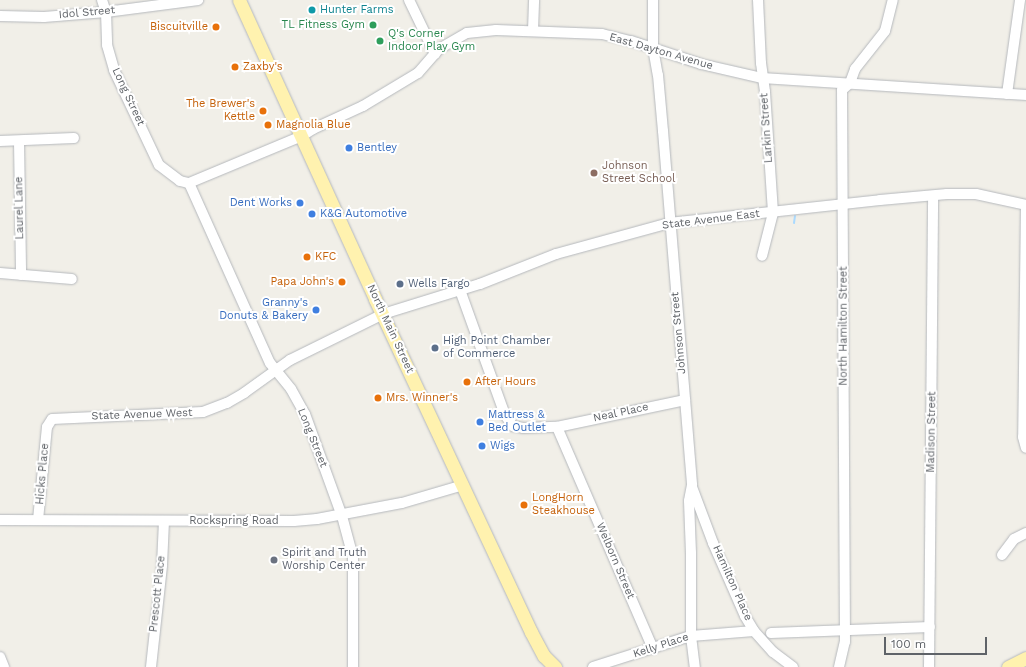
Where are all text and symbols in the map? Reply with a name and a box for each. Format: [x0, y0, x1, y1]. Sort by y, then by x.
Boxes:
place label: Hunter Farms [320, 3, 394, 17]
street label: Idol Street [58, 4, 116, 22]
marker: Hunter Farms [307, 5, 317, 15]
place label: TL Fitness Gym [281, 18, 365, 32]
place label: Biscuitville [150, 20, 208, 34]
marker: TL Fitness Gym [368, 20, 378, 30]
marker: Biscuitville [211, 22, 221, 32]
place label: Q's Corner Indoor Play Gym [388, 28, 476, 54]
street label: East Dayton Avenue [607, 31, 715, 73]
marker: Q's Corner Indoor Play Gym [375, 36, 385, 46]
place label: Zaxby's [243, 60, 283, 74]
marker: Zaxby's [230, 62, 240, 72]
street label: Long Street [109, 66, 147, 128]
street label: Larkin Street [758, 93, 776, 163]
place label: The Brewer's Kettle [186, 98, 255, 124]
marker: The Brewer's Kettle [258, 106, 268, 116]
place label: Magnolia Blue [276, 118, 351, 132]
marker: Magnolia Blue [263, 120, 273, 130]
place label: Bentley [357, 141, 397, 155]
marker: Bentley [344, 143, 354, 153]
place label: Johnson Street School [602, 160, 675, 186]
marker: Johnson Street School [589, 168, 599, 178]
street label: Laurel Lane [13, 176, 27, 240]
place label: Dent Works [229, 196, 292, 210]
marker: Dent Works [295, 198, 305, 208]
place label: K&G Automotive [320, 207, 408, 221]
street label: State Avenue East [661, 207, 761, 233]
marker: K&G Automotive [307, 209, 317, 219]
place label: KFC [315, 250, 336, 264]
marker: KFC [302, 252, 312, 262]
street label: North Hamilton Street [837, 266, 851, 386]
place label: Papa John's [270, 275, 334, 289]
marker: Papa John's [337, 277, 347, 287]
place label: Wells Fargo [408, 277, 470, 291]
marker: Wells Fargo [395, 279, 405, 289]
street label: North Main Street [364, 283, 416, 375]
street label: Johnson Street [669, 291, 689, 375]
place label: Granny's Donuts & Bakery [219, 297, 308, 323]
marker: Granny's Donuts & Bakery [311, 305, 321, 315]
place label: High Point Chamber of Commerce [443, 335, 550, 361]
marker: High Point Chamber of Commerce [430, 343, 440, 353]
place label: After Hours [475, 375, 536, 389]
marker: After Hours [462, 377, 472, 387]
place label: Mrs. Winner's [386, 391, 458, 405]
street label: Madison Street [925, 391, 939, 473]
marker: Mrs. Winner's [373, 393, 383, 403]
street label: Neal Place [592, 401, 650, 425]
street label: State Avenue West [91, 407, 193, 423]
street label: Long Street [294, 407, 330, 469]
place label: Mattress & Bed Outlet [488, 409, 546, 435]
marker: Mattress & Bed Outlet [475, 417, 485, 427]
place label: Wigs [490, 439, 515, 453]
marker: Wigs [477, 441, 487, 451]
street label: Hicks Place [34, 443, 52, 505]
place label: LongHorn Steakhouse [532, 492, 595, 518]
marker: LongHorn Steakhouse [519, 500, 529, 510]
street label: Rockspring Road [189, 514, 279, 528]
street label: Welborn Street [593, 521, 637, 601]
street label: Hamilton Place [709, 543, 755, 623]
place label: Spirit and Truth Worship Center [282, 547, 367, 573]
street label: Prescott Place [147, 555, 169, 633]
marker: Spirit and Truth Worship Center [269, 555, 279, 565]
scale bar [886, 629, 989, 655]
street label: Kelly Place [631, 631, 691, 661]
text: 100 m [891, 637, 926, 651]

